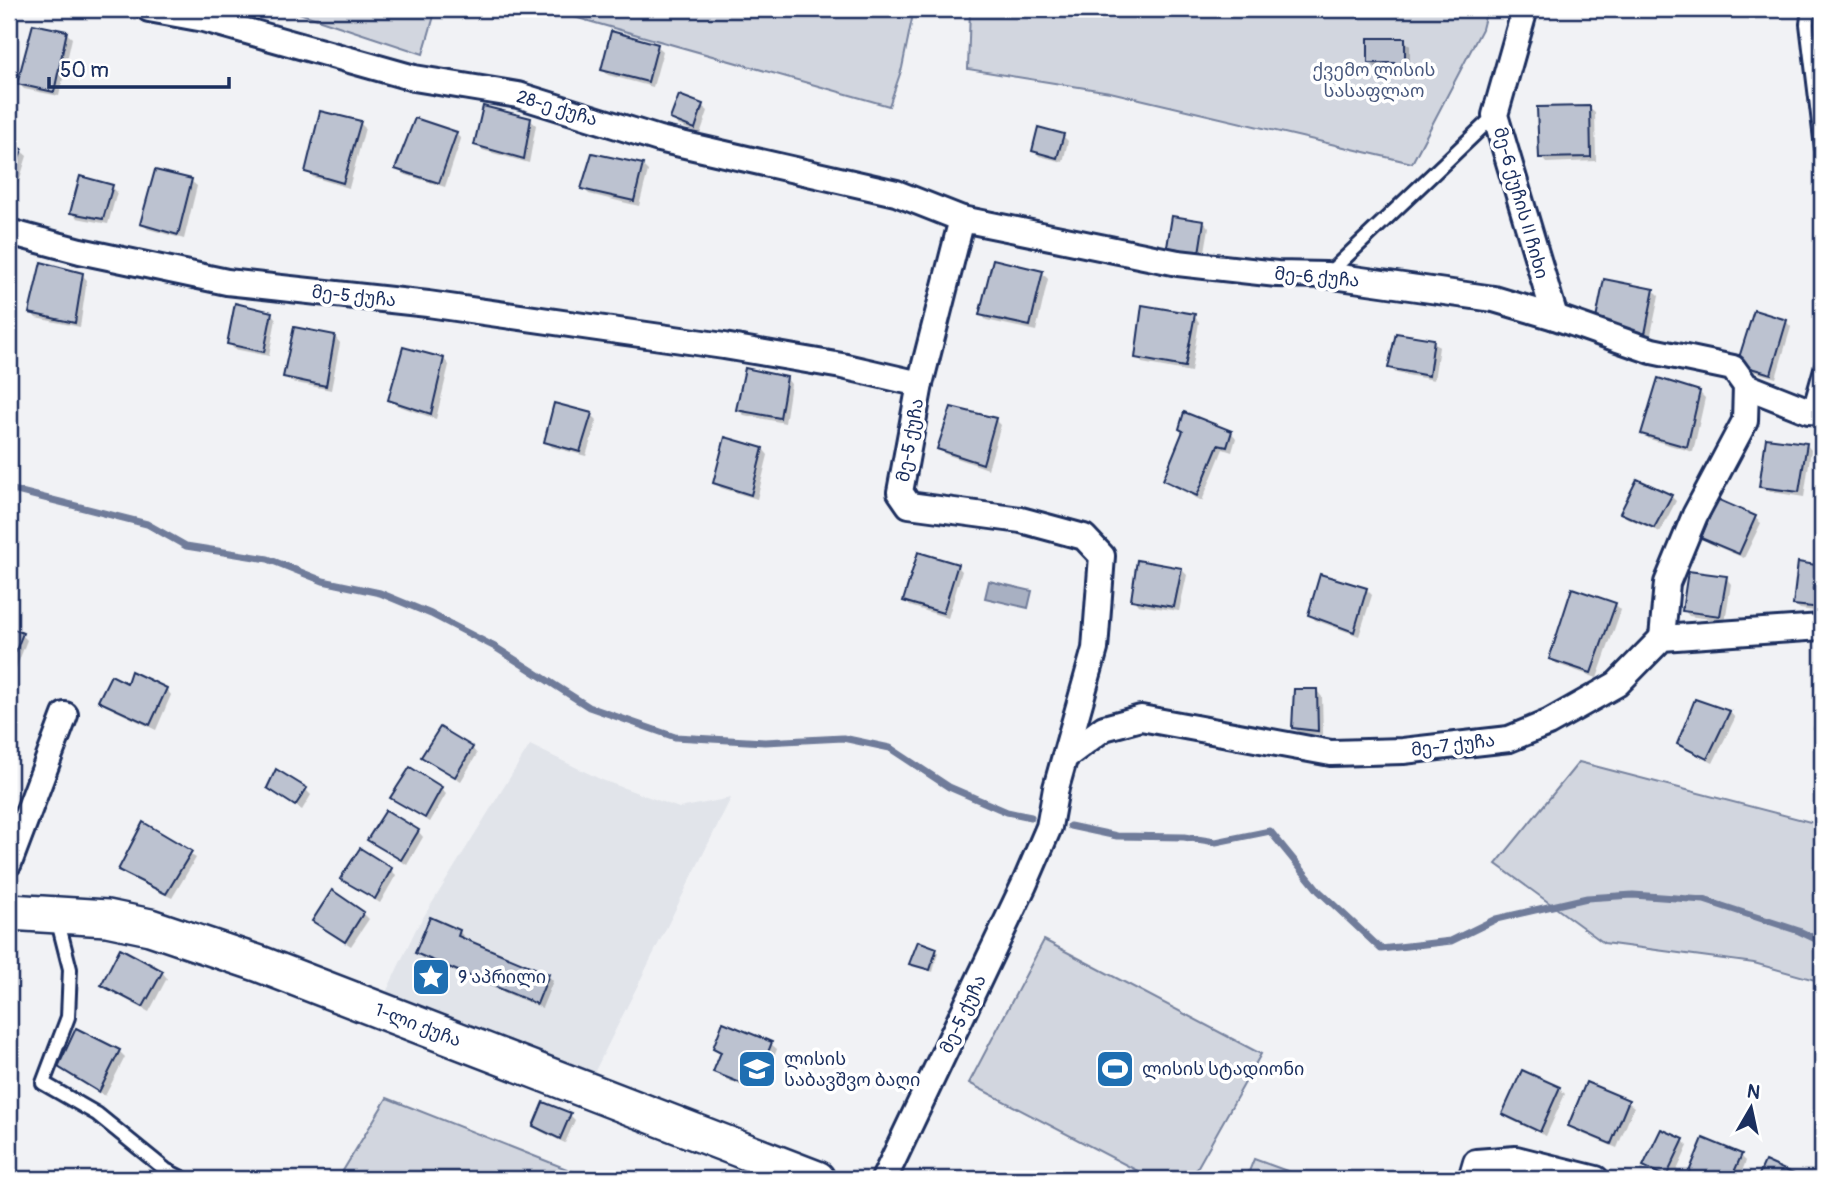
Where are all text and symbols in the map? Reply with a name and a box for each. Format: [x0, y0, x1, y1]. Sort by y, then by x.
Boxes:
scale bar [49, 46, 229, 90]
text: 50 m [60, 57, 109, 84]
park label: ქვემო ლისის სასაფლაო [1313, 59, 1435, 103]
street label: 28-ე ქუჩა [514, 85, 600, 132]
street label: მე-6 ქუჩის II ჩიხი [1488, 125, 1553, 282]
street label: მე-6 ქუჩა [1274, 262, 1360, 293]
street label: მე-5 ქუჩა [311, 281, 397, 312]
street label: მე-5 ქუჩა [892, 396, 929, 484]
street label: მე-7 ქუჩა [1410, 729, 1496, 762]
place icon: 9 აპრილი [410, 956, 452, 998]
place label: 9 აპრილი [458, 966, 546, 989]
street label: მე-5 ქუჩა [935, 971, 992, 1057]
street label: 1-ლი ქუჩა [371, 998, 464, 1052]
school or university icon: ლისის საბავშვო ბაღი [736, 1048, 778, 1090]
place label: ლისის საბავშვო ბაღი [784, 1048, 920, 1092]
sports icon: ლისის სტადიონი [1094, 1048, 1136, 1090]
place label: ლისის სტადიონი [1142, 1058, 1304, 1081]
north arrow [1716, 1072, 1786, 1142]
text: N [1745, 1079, 1762, 1105]

